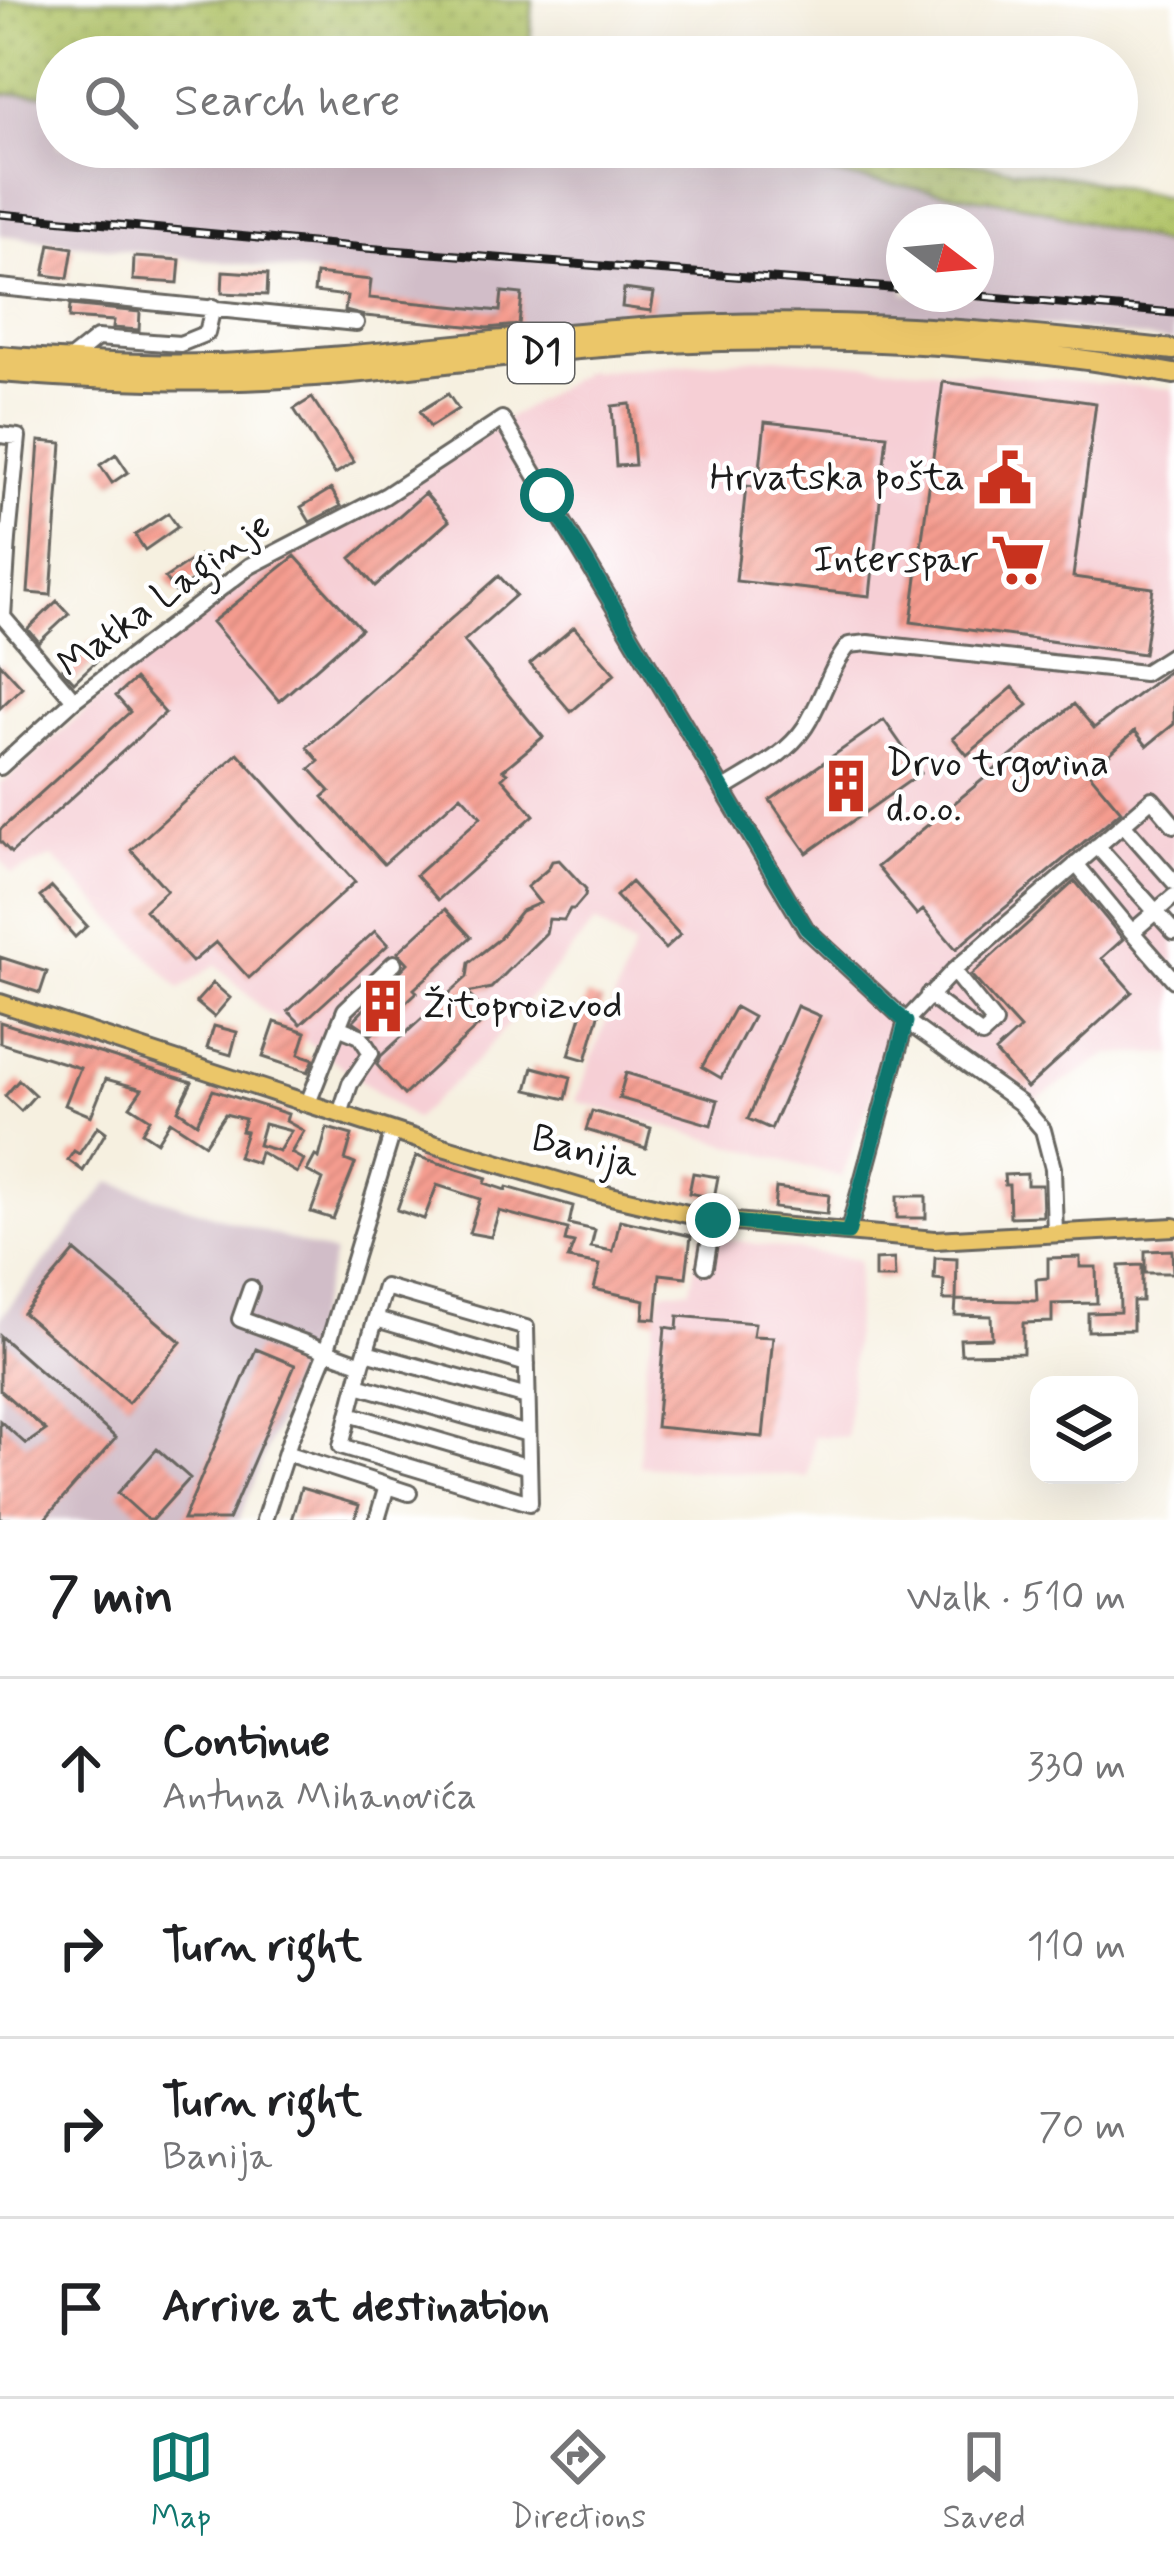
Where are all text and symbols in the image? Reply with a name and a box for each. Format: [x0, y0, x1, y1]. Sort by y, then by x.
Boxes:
search box [36, 36, 1138, 168]
icon: search [78, 69, 144, 135]
text: Search here [174, 73, 401, 132]
north arrow [886, 204, 994, 312]
road number: D1 [508, 323, 574, 383]
public building icon: Hrvatska pošta [976, 449, 1034, 507]
place label: Hrvatska pošta [710, 453, 965, 504]
route start [520, 468, 574, 522]
street label: Matka Laginje [48, 501, 284, 693]
supermarket icon: Interspar [989, 531, 1047, 589]
place label: Interspar [813, 535, 979, 586]
place label: Drvo trgovina d.o.o. [886, 739, 1109, 835]
building icon: Drvo trgovina d.o.o. [817, 757, 875, 815]
building icon: Žitoproizvod [354, 977, 412, 1035]
place label: Žitoproizvod [423, 981, 622, 1032]
street label: Banija [525, 1113, 646, 1193]
route end [686, 1193, 740, 1247]
map controls [1030, 1376, 1138, 1484]
button: layers [1030, 1376, 1138, 1484]
text: 7 min [48, 1565, 174, 1631]
text: Walk · 510 m [907, 1573, 1126, 1624]
text: Continue [162, 1713, 330, 1772]
icon: ahead [48, 1735, 114, 1801]
text: 330 m [1027, 1742, 1126, 1793]
text: Antuna Mihanovića [162, 1772, 477, 1823]
icon: right [48, 1915, 114, 1981]
text: Turn right [162, 1918, 362, 1977]
text: 110 m [1027, 1922, 1126, 1973]
text: Turn right [162, 2073, 362, 2132]
icon: right [48, 2095, 114, 2161]
text: 70 m [1038, 2102, 1126, 2153]
text: Banija [162, 2132, 272, 2183]
icon: arrive [48, 2275, 114, 2341]
text: Arrive at destination [162, 2278, 550, 2337]
tab: Map [148, 2424, 214, 2540]
tab: Directions [510, 2424, 646, 2540]
tab: Saved [942, 2424, 1026, 2540]

